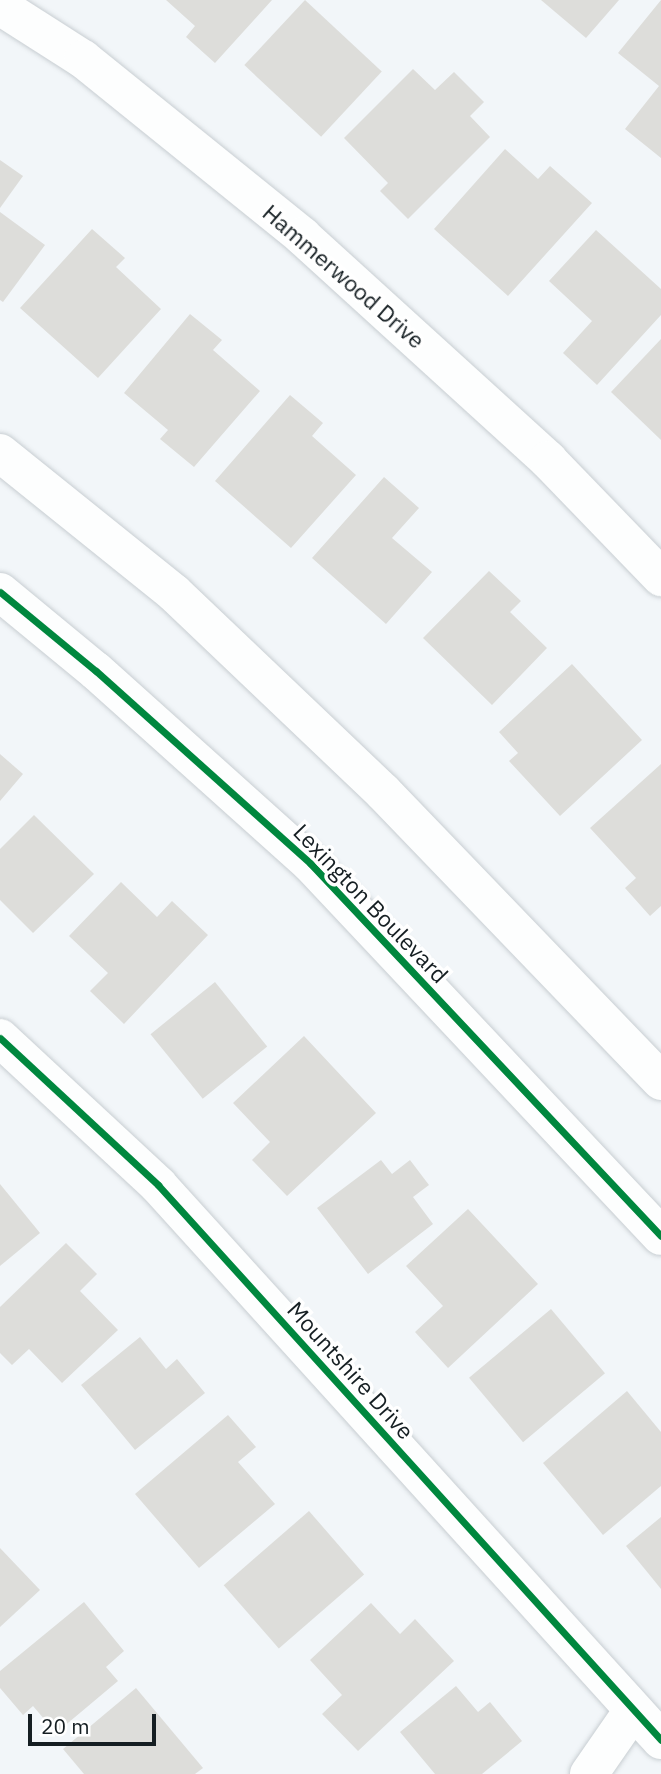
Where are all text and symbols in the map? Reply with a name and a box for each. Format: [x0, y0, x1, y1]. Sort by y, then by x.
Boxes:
street label: Hammerwood Drive [257, 198, 431, 354]
street label: Lexington Boulevard [288, 818, 454, 988]
street label: Mountshire Drive [282, 1296, 420, 1444]
scale bar [32, 1700, 159, 1744]
text: 20 m [41, 1712, 90, 1740]

